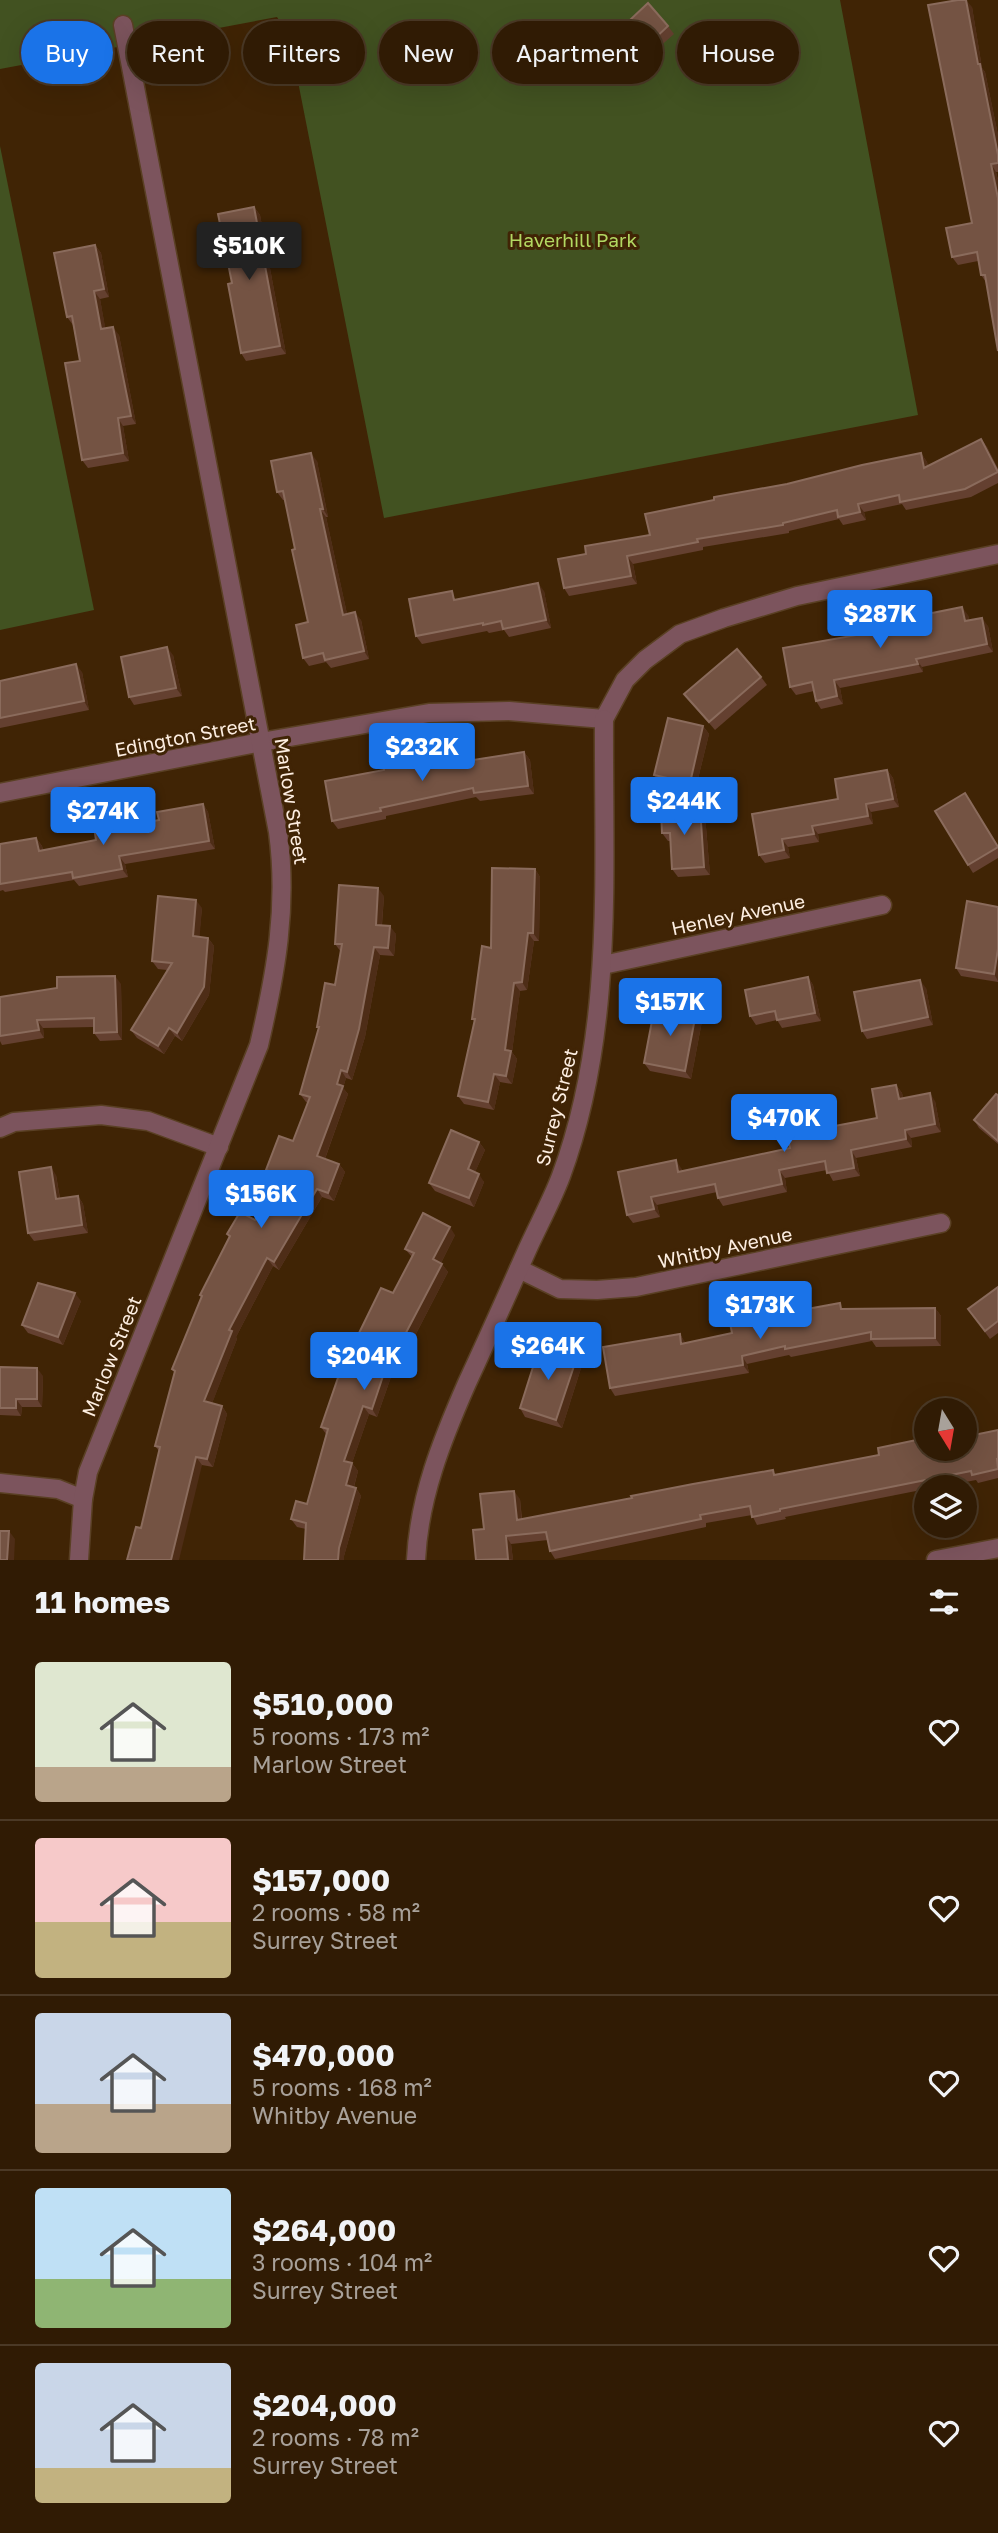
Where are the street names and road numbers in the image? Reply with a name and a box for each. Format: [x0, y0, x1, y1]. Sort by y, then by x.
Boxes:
street label: Edington Street [113, 711, 257, 761]
street label: Marlow Street [271, 736, 313, 866]
street label: Henley Avenue [669, 889, 807, 939]
street label: Surrey Street [530, 1046, 582, 1168]
street label: Whitby Avenue [656, 1222, 794, 1272]
street label: Marlow Street [76, 1292, 146, 1420]

